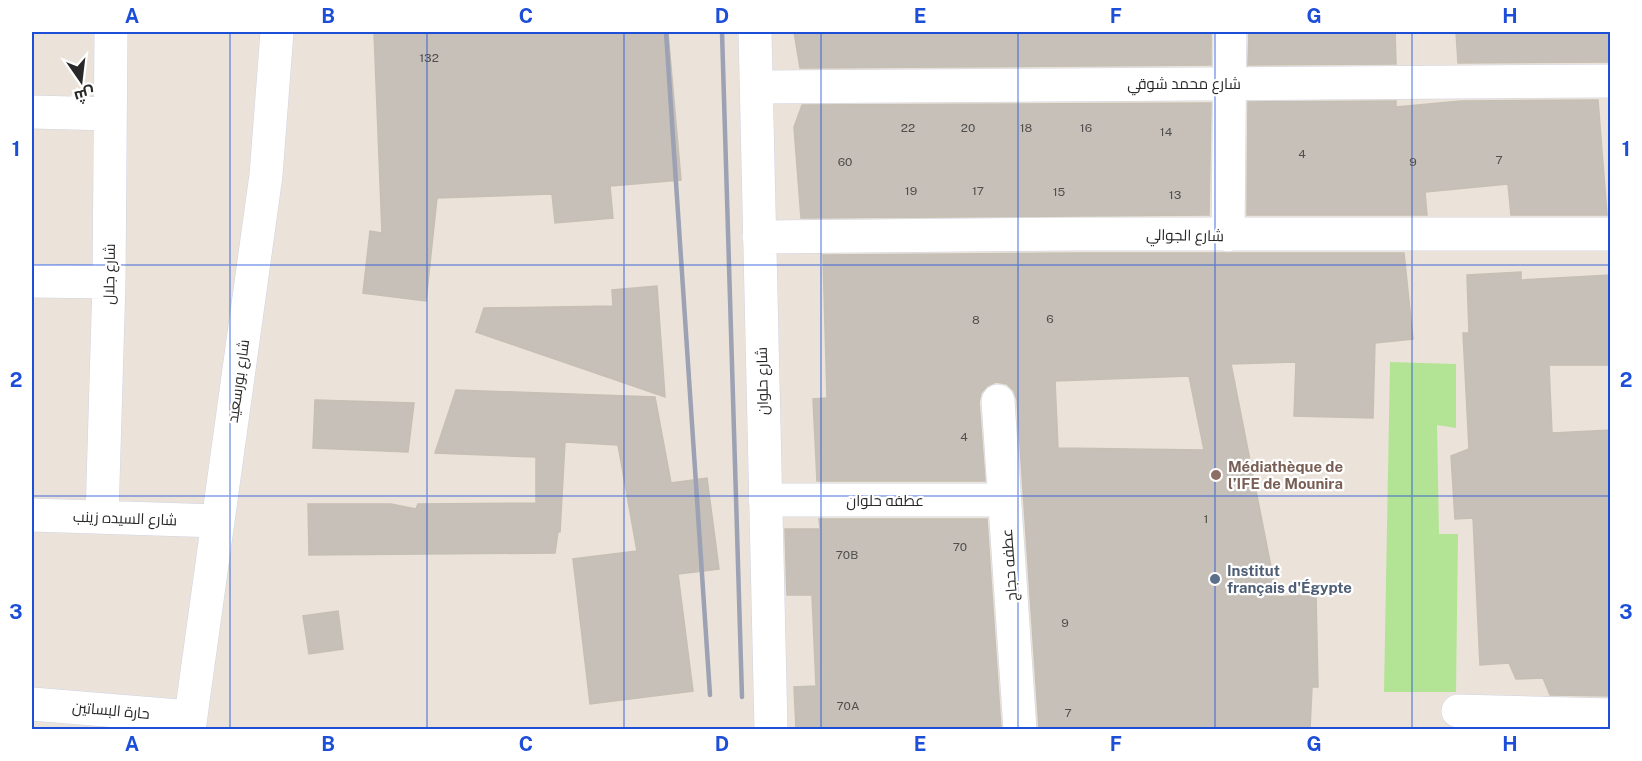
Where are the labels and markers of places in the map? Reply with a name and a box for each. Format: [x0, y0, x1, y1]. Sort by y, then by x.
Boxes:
place label: Médiathèque de l’IFE de Mounira [1228, 458, 1343, 492]
marker: Médiathèque de l’IFE de Mounira [1209, 468, 1223, 482]
place label: Institut français d'Égypte [1227, 562, 1352, 596]
marker: Institut français d'Égypte [1208, 572, 1222, 586]

